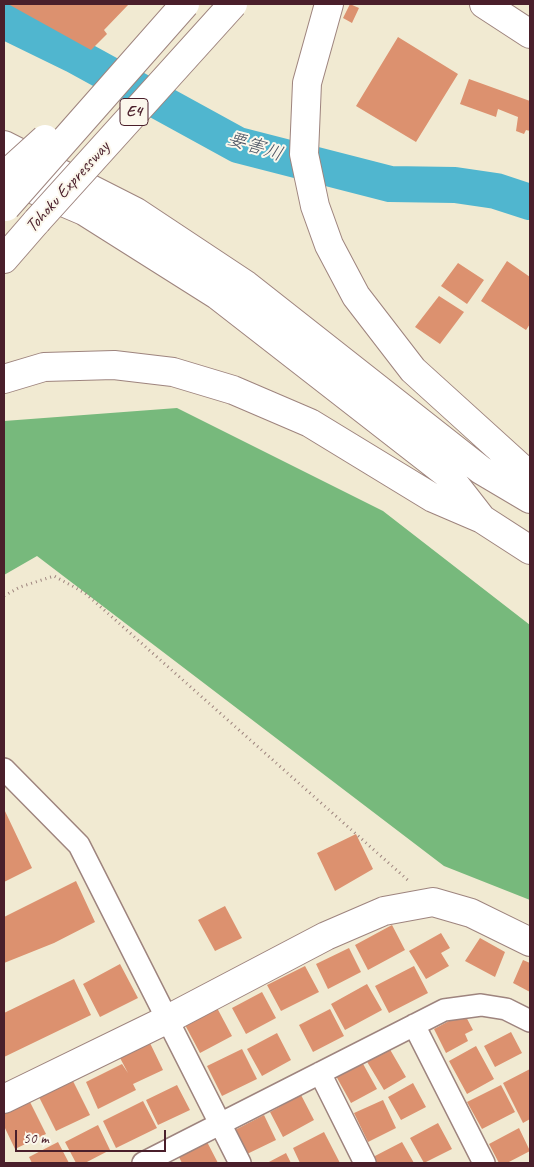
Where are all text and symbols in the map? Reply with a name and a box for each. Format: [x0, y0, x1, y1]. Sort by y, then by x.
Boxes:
road number: E4 [120, 98, 148, 125]
water label: 要害川 [224, 127, 286, 167]
street label: Tohoku Expressway [21, 137, 115, 237]
scale bar [18, 1120, 169, 1152]
text: 50 m [23, 1129, 49, 1148]

